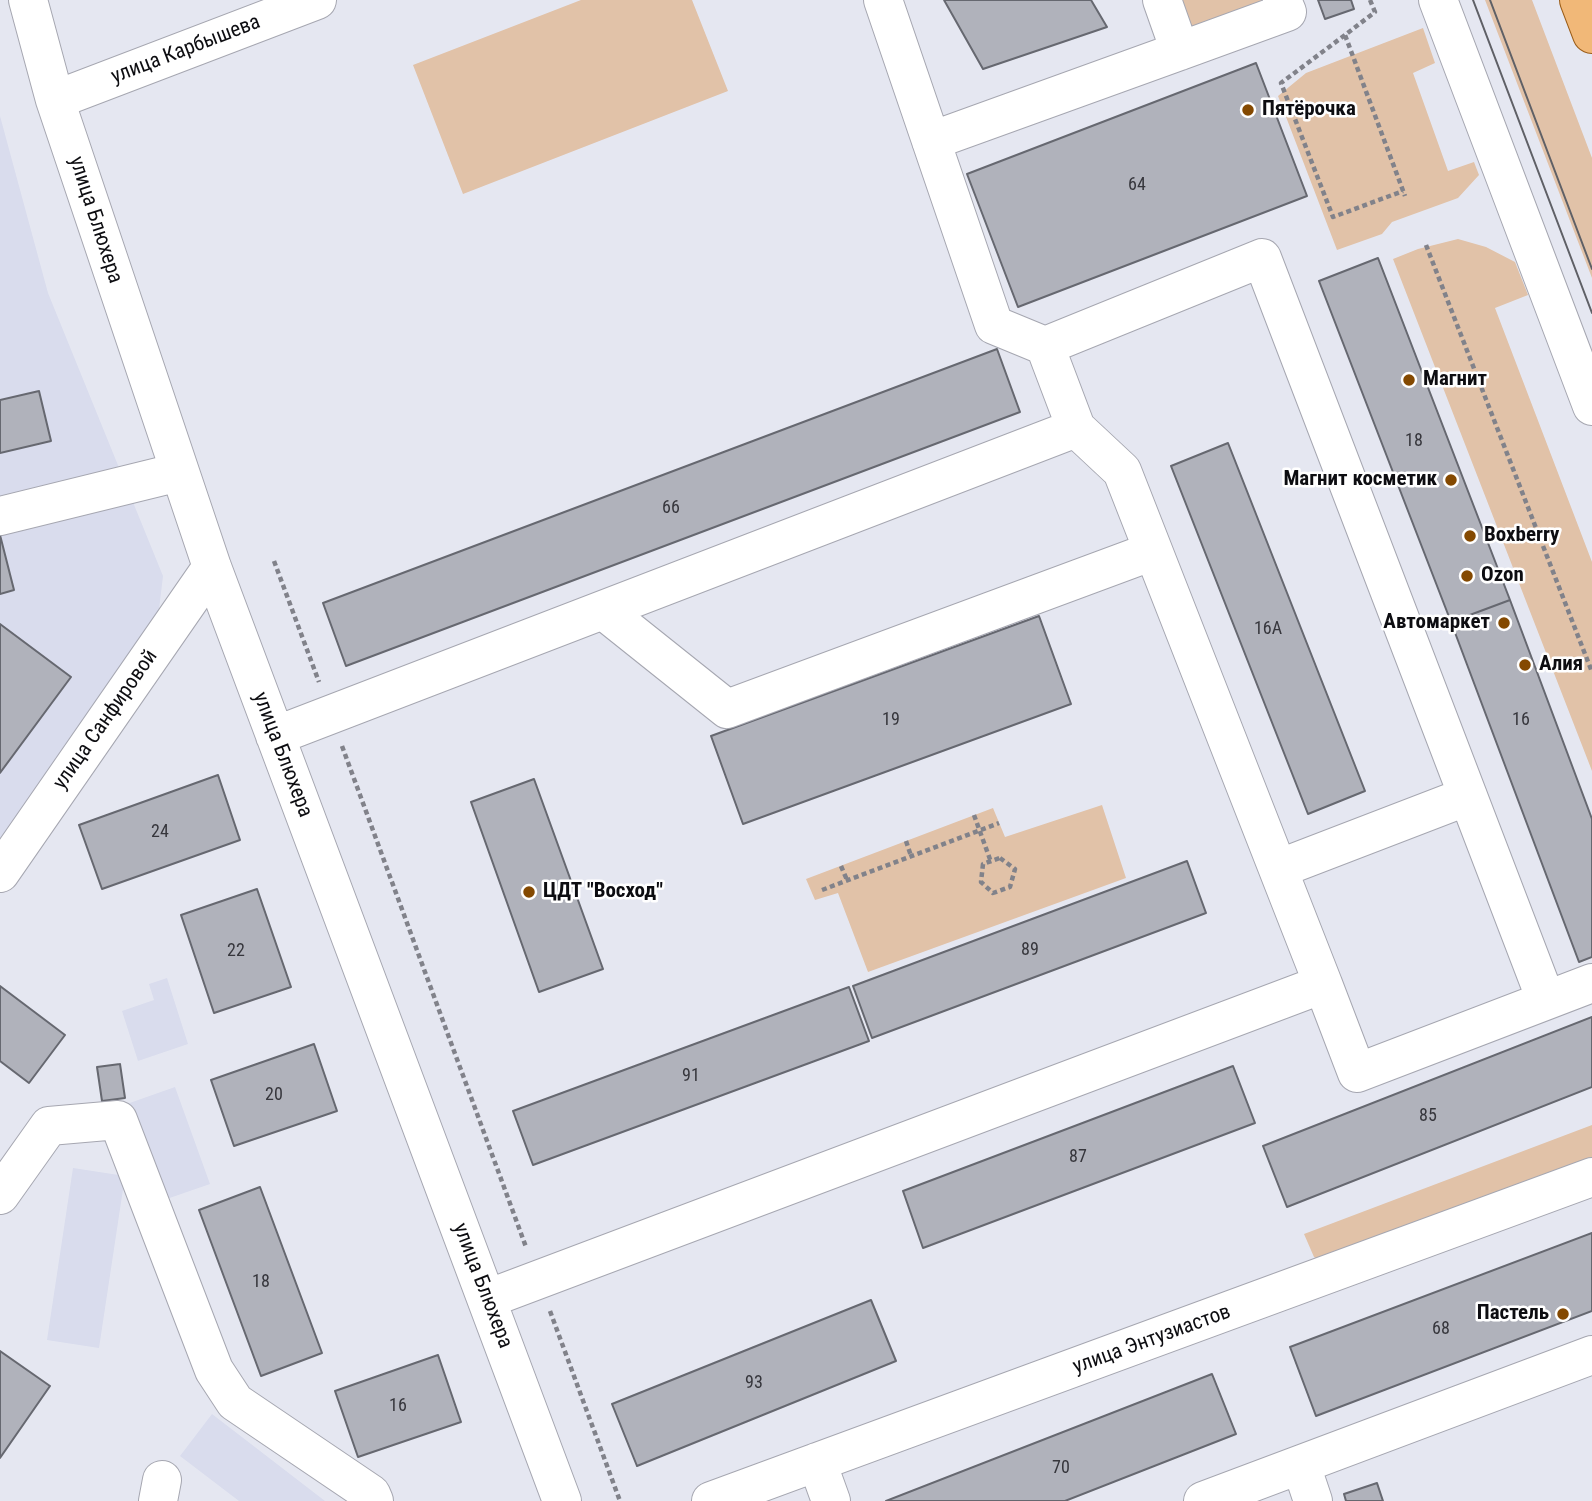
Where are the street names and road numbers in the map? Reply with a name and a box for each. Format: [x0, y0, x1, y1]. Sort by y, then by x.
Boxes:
street label: улица Карбышева [108, 10, 264, 90]
street label: улица Блюхера [63, 153, 127, 287]
street label: улица Санфировой [48, 645, 164, 795]
street label: улица Блюхера [247, 689, 317, 821]
street label: улица Блюхера [447, 1220, 517, 1352]
street label: улица Энтузиастов [1070, 1300, 1234, 1380]

